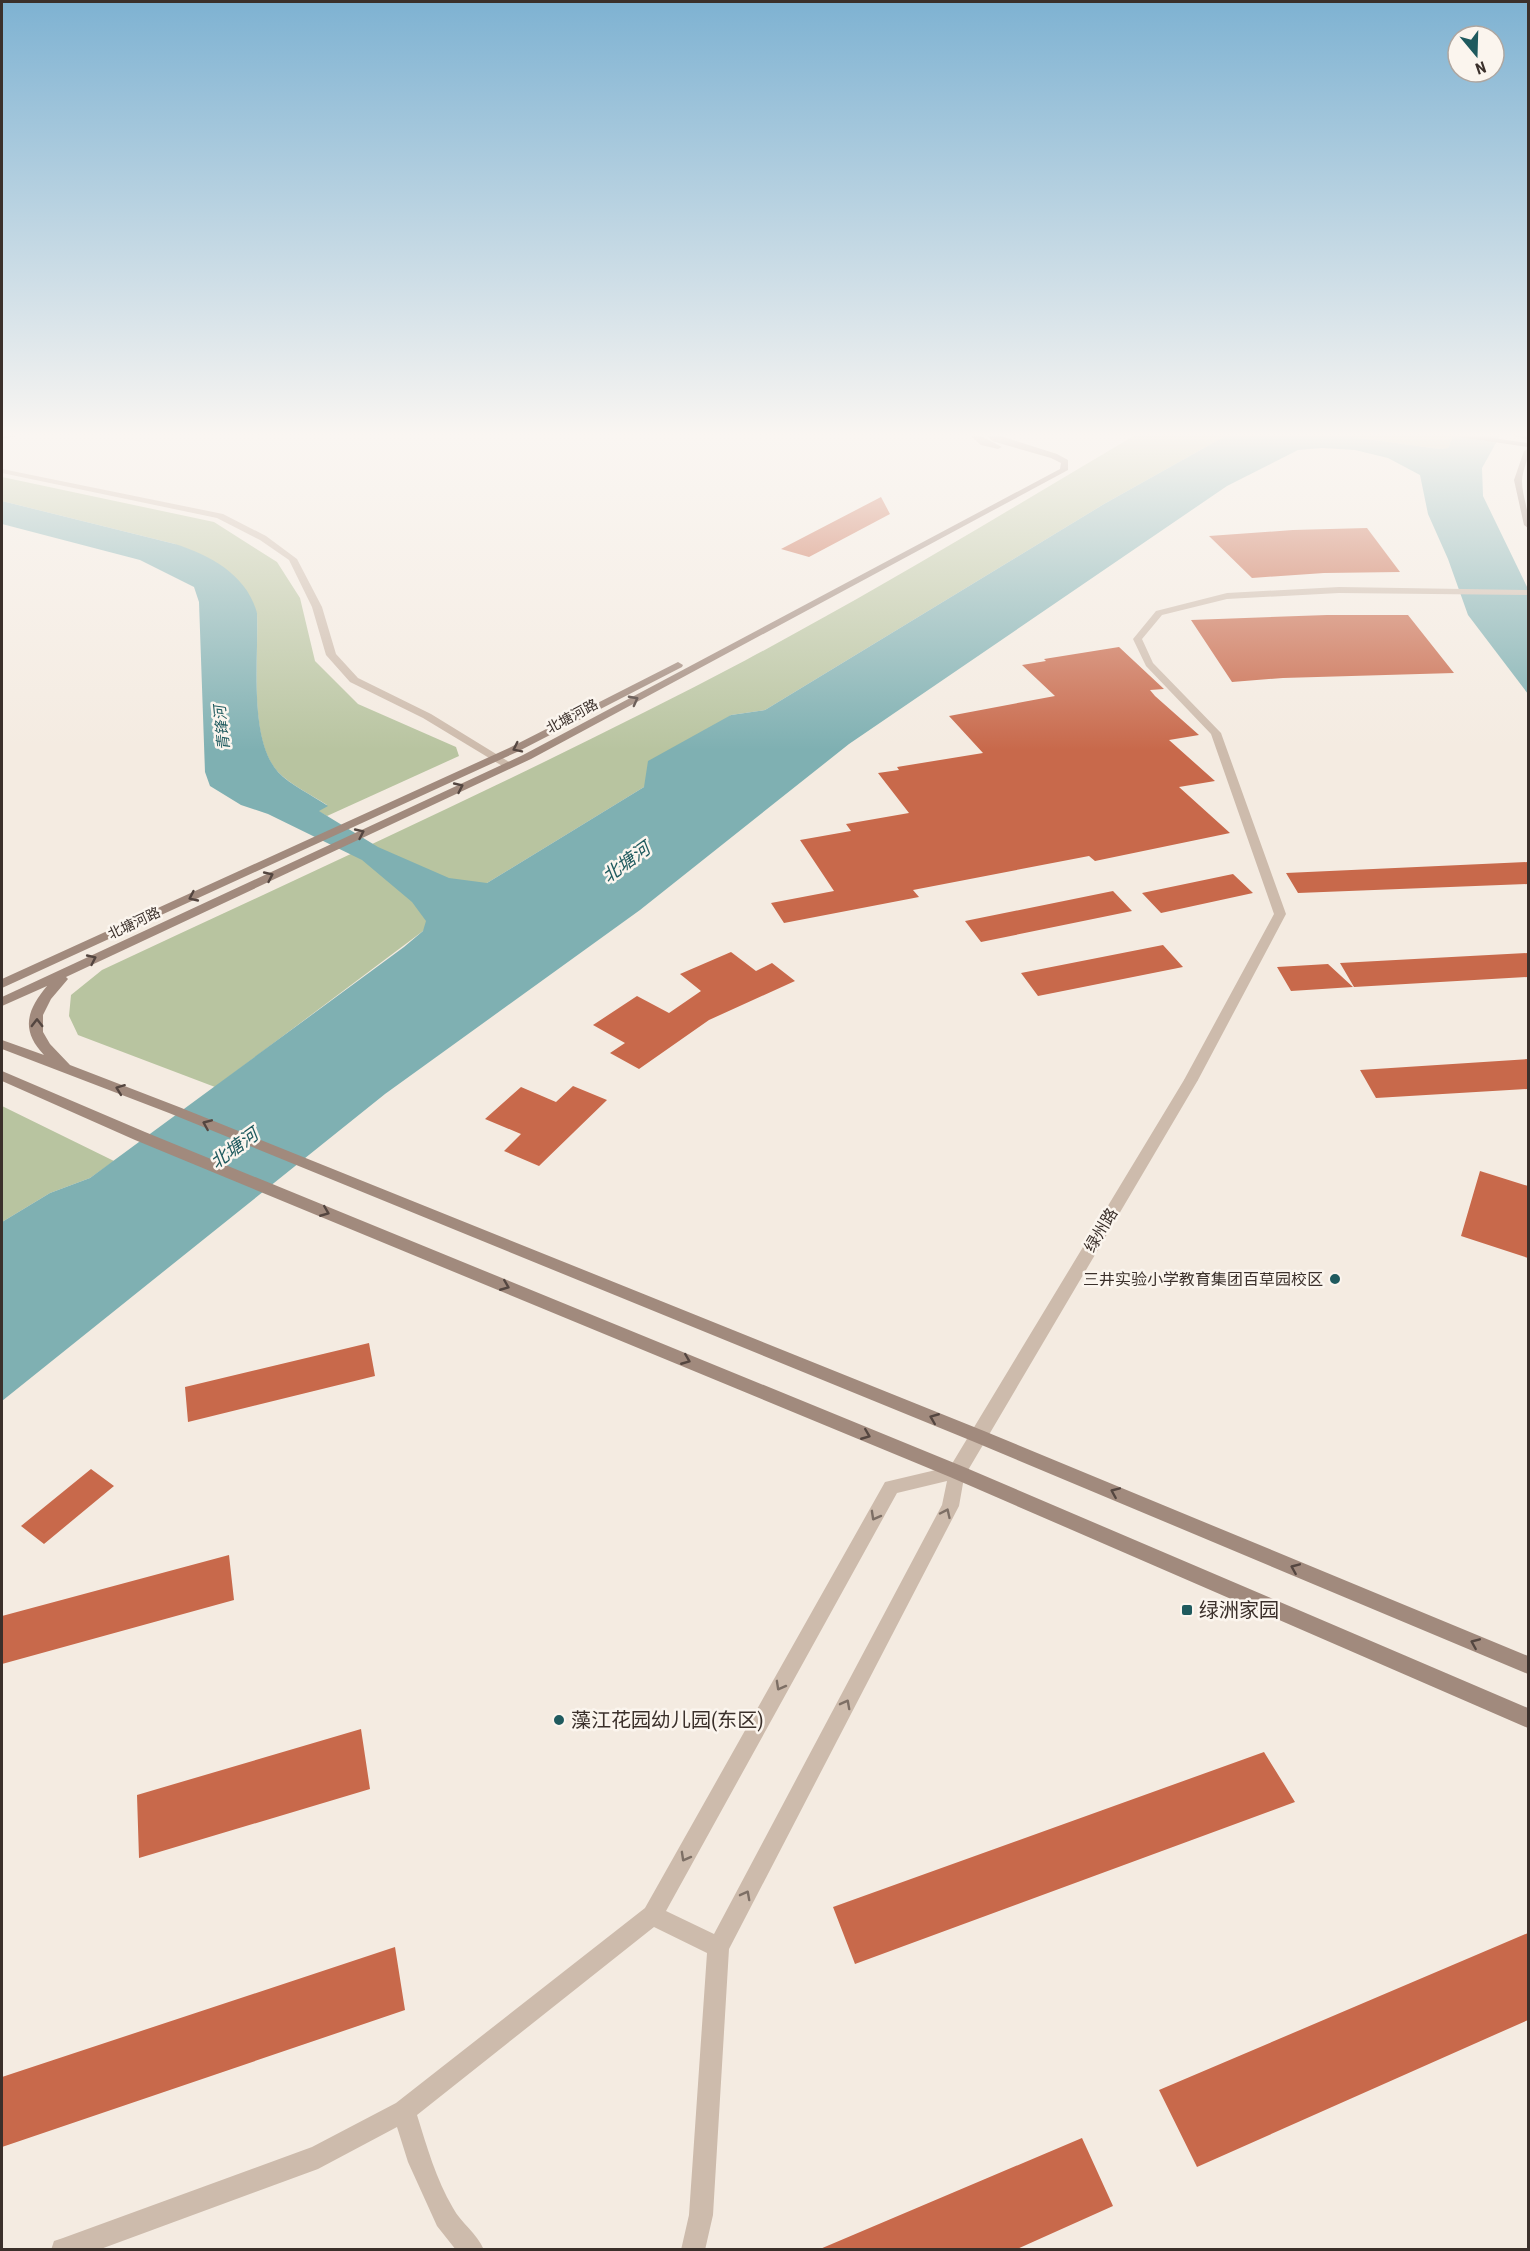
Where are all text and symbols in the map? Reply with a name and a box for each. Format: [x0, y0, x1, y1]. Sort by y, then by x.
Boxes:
north arrow [1446, 24, 1506, 84]
text: N [1473, 57, 1488, 78]
street label: 北塘河路 [544, 696, 600, 736]
one-way arrow [627, 696, 638, 707]
water label: 青锋河 [210, 702, 233, 751]
one-way arrow [513, 741, 523, 752]
one-way arrow [453, 783, 464, 795]
one-way arrow [354, 828, 365, 840]
water label: 北塘河 [598, 836, 656, 886]
one-way arrow [262, 871, 273, 883]
one-way arrow [189, 889, 200, 901]
street label: 北塘河路 [105, 904, 163, 942]
one-way arrow [86, 955, 97, 967]
one-way arrow [31, 1018, 43, 1027]
one-way arrow [115, 1084, 125, 1097]
one-way arrow [203, 1119, 214, 1131]
water label: 北塘河 [206, 1122, 264, 1172]
one-way arrow [319, 1205, 330, 1217]
street label: 绿州路 [1080, 1205, 1122, 1255]
place label: 三井实验小学教育集团百草园校区 [1083, 1270, 1323, 1289]
marker: 三井实验小学教育集团百草园校区 [1328, 1272, 1342, 1286]
one-way arrow [499, 1279, 510, 1291]
one-way arrow [679, 1353, 690, 1365]
one-way arrow [930, 1413, 941, 1425]
one-way arrow [860, 1428, 871, 1440]
one-way arrow [1110, 1487, 1121, 1499]
one-way arrow [938, 1508, 950, 1519]
one-way arrow [871, 1510, 882, 1520]
one-way arrow [1290, 1563, 1301, 1575]
place label: 绿洲家园 [1199, 1598, 1279, 1622]
marker: 绿洲家园 [1180, 1603, 1194, 1617]
one-way arrow [1470, 1638, 1481, 1650]
one-way arrow [776, 1680, 787, 1690]
one-way arrow [839, 1700, 850, 1711]
place label: 藻江花园幼儿园(东区) [571, 1708, 764, 1732]
marker: 藻江花园幼儿园(东区) [552, 1713, 566, 1727]
one-way arrow [681, 1850, 692, 1861]
one-way arrow [738, 1891, 750, 1902]

